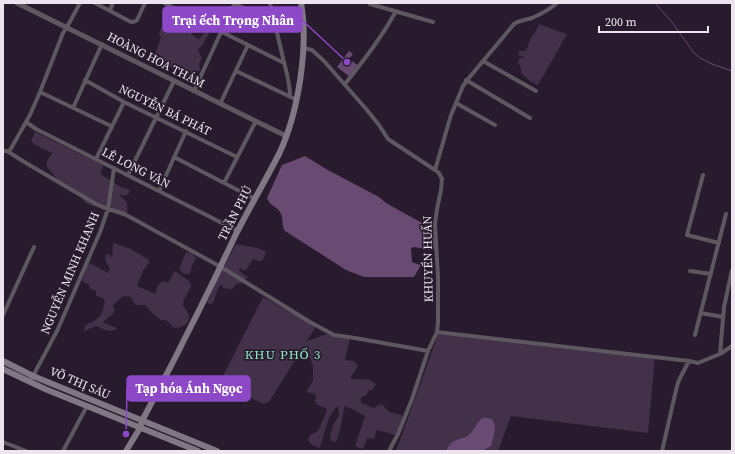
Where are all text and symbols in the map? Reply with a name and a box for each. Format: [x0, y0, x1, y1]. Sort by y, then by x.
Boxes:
callout: Trại ếch Trọng Nhân [163, 7, 302, 32]
scale bar [599, 8, 708, 34]
text: Trại ếch Trọng Nhân [172, 12, 294, 29]
text: 200 m [605, 14, 637, 30]
street label: HOÀNG HOA THÁM [104, 28, 208, 92]
street label: NGUYỄN BÁ PHÁT [116, 81, 214, 140]
street label: LÊ LONG VÂN [99, 144, 173, 192]
street label: TRẦN PHÚ [214, 182, 256, 243]
street label: NGUYỄN MINH KHANH [37, 209, 103, 337]
street label: KHUYỂN HUẤN [419, 215, 437, 302]
district label: KHU PHỐ 3 [245, 346, 321, 363]
street label: VÕ THỊ SÁU [47, 363, 113, 403]
callout: Tạp hóa Ánh Ngọc [127, 376, 250, 401]
text: Tạp hóa Ánh Ngọc [135, 380, 243, 397]

